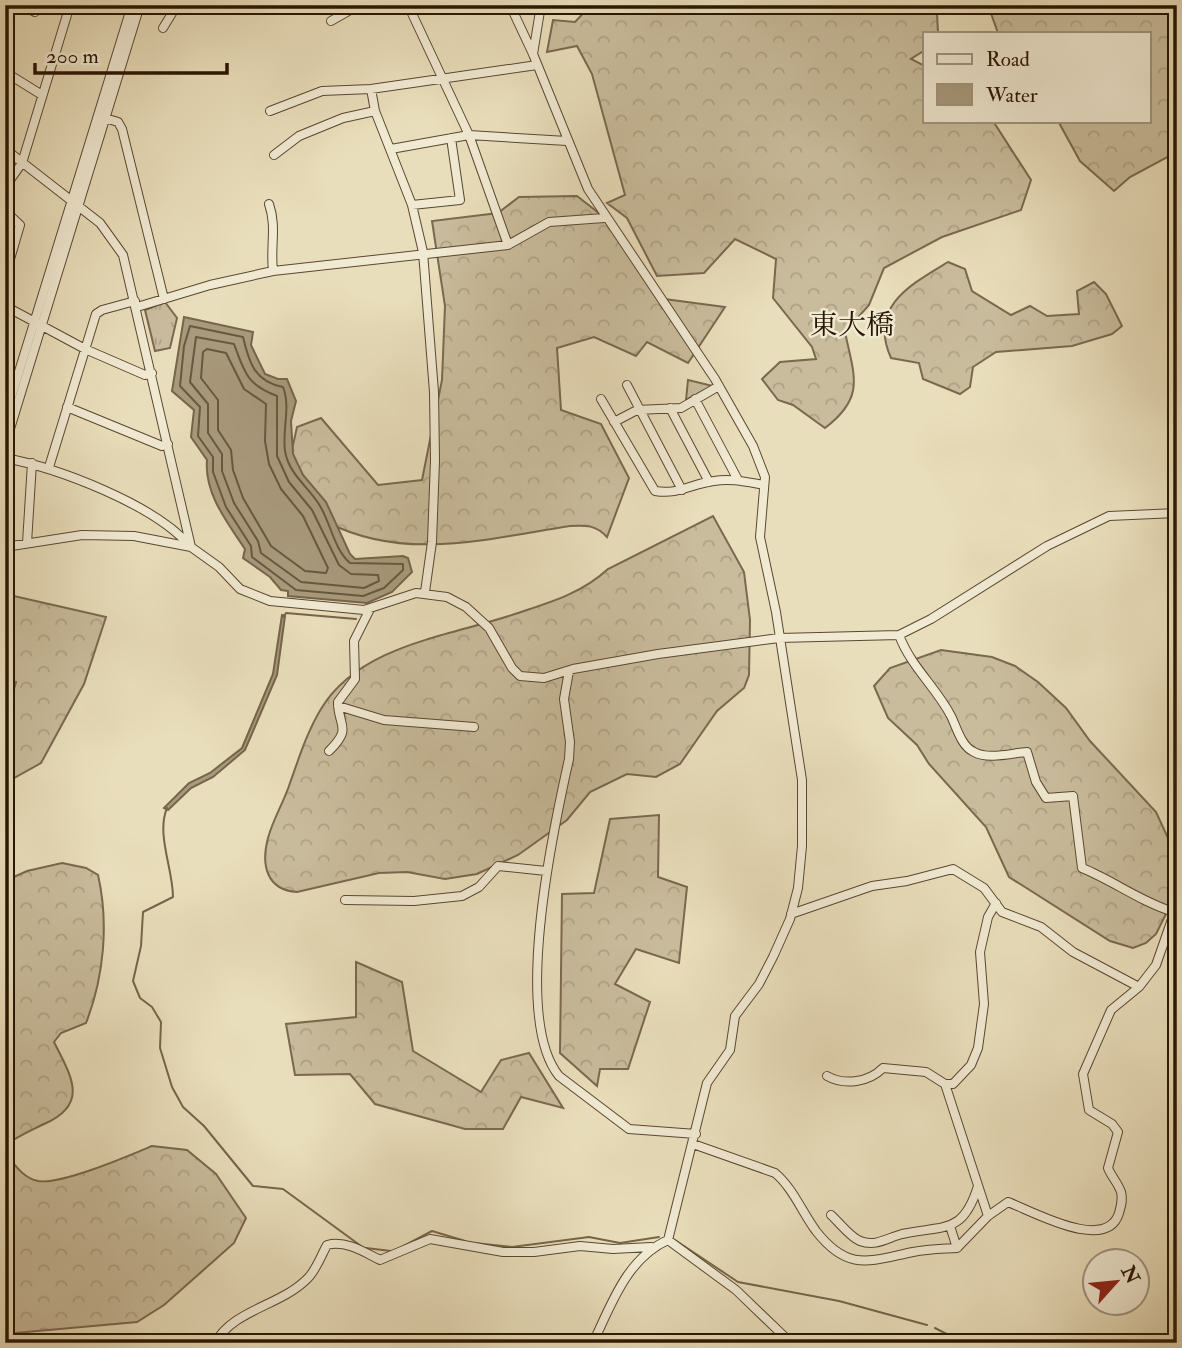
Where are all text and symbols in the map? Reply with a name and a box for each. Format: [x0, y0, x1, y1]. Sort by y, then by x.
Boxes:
scale bar [35, 32, 228, 76]
legend [923, 32, 1150, 122]
text: 200 m [46, 43, 99, 70]
text: Road [986, 46, 1031, 73]
text: Water [985, 82, 1038, 109]
district label: 東大橋 [810, 308, 894, 343]
north arrow [1080, 1246, 1150, 1316]
text: N [1115, 1261, 1145, 1289]

